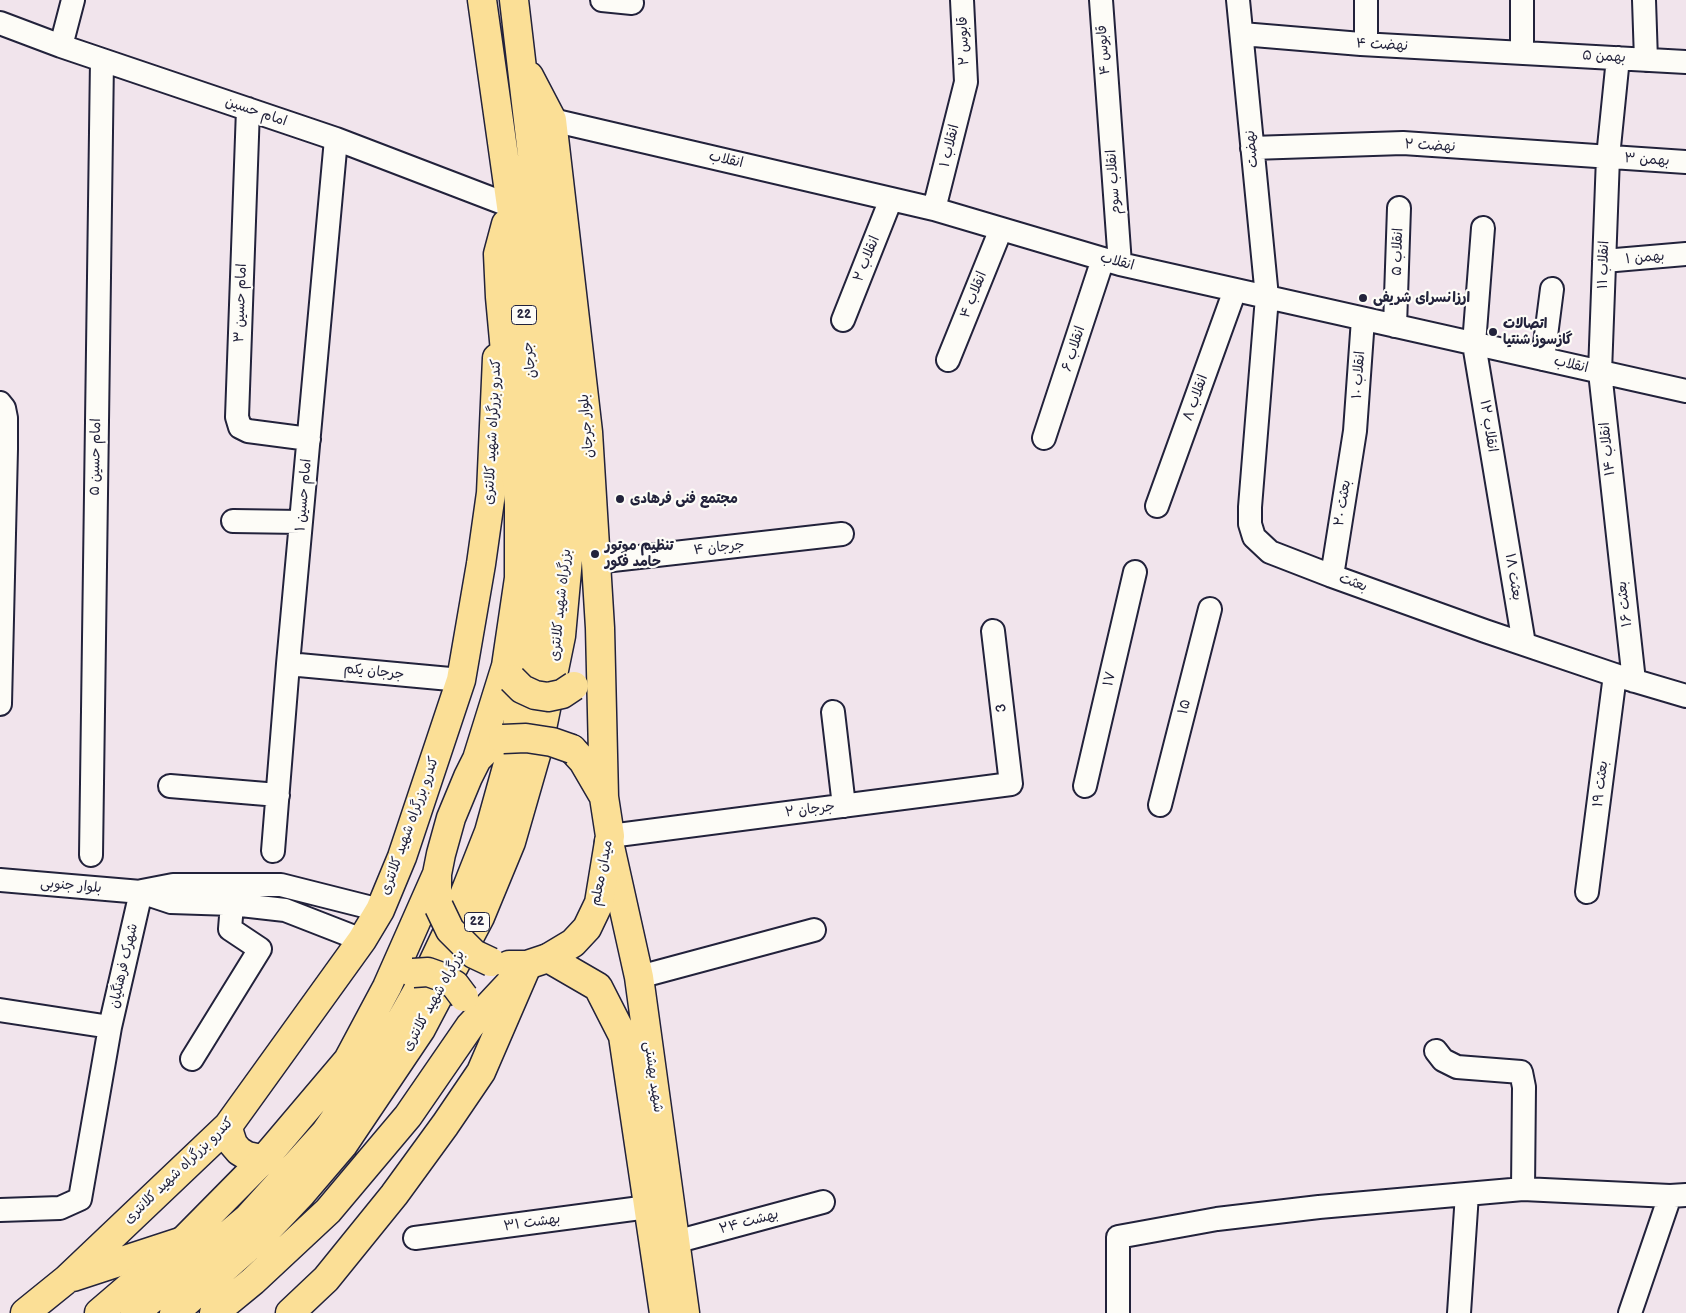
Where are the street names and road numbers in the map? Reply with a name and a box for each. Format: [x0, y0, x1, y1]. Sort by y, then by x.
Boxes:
street label: ۲ قابوس [955, 16, 973, 66]
street label: ۴ قابوس [1094, 24, 1114, 76]
street label: ۴ نهضت [1356, 35, 1408, 55]
street label: ۵ بهمن [1582, 47, 1626, 67]
street label: امام حسین [223, 94, 289, 130]
street label: انقلاب ۱ [937, 123, 963, 169]
street label: نهضت [1242, 129, 1262, 169]
street label: ۲ نهضت [1404, 136, 1456, 156]
street label: انقلاب [707, 148, 745, 172]
street label: انقلاب سوم [1103, 149, 1125, 215]
street label: ۳ بهمن [1624, 150, 1670, 170]
street label: ۵ انقلاب [1389, 228, 1407, 276]
street label: ۲ انقلاب [850, 234, 884, 284]
street label: ۱۱ انقلاب [1595, 240, 1613, 290]
street label: ۱ بهمن [1625, 248, 1665, 268]
street label: انقلاب [1098, 249, 1136, 275]
street label: امام حسین ۳ [231, 263, 251, 343]
street label: ۴ انقلاب [957, 269, 991, 321]
road number: 22 [512, 306, 536, 324]
street label: ۶ انقلاب [1059, 324, 1089, 374]
street label: جرجان [519, 341, 541, 379]
street label: ۱۰ انقلاب [1349, 350, 1369, 400]
street label: انقلاب [1552, 353, 1590, 377]
street label: کندرو بزرگراه شهید کلانتری [481, 359, 505, 505]
street label: ۸ انقلاب [1180, 373, 1212, 423]
street label: بلوار جرجان [576, 393, 598, 459]
street label: ۱۲ انقلاب [1476, 399, 1500, 453]
street label: امام حسین ۵ [87, 418, 105, 496]
street label: ۱۴ انقلاب [1597, 421, 1619, 477]
street label: امام حسین ۱ [292, 458, 316, 532]
street label: ۲۰ بعثت [1331, 479, 1355, 527]
street label: ۴ جرجان [693, 537, 745, 559]
street label: بزرگراه شهید کلانتری [547, 548, 575, 662]
street label: ۱۸ بعثت [1501, 552, 1525, 602]
street label: بعثت [1337, 570, 1369, 596]
street label: ۱۶ بعثت [1614, 580, 1636, 628]
street label: جرجان یکم [343, 660, 405, 684]
street label: ۱۷ [1100, 670, 1120, 688]
street label: ۱۵ [1175, 698, 1195, 716]
street label: 3 [993, 703, 1011, 713]
street label: کندرو بزرگراه شهید کلانتری [377, 755, 443, 897]
street label: بعثت ۱۹ [1590, 760, 1612, 808]
street label: جرجان ۲ [784, 799, 836, 821]
street label: میدان معلم [587, 839, 617, 907]
street label: بلوار جنوبی [40, 875, 102, 897]
road number: 22 [464, 912, 490, 932]
street label: شهرک فرهنگیان [106, 922, 142, 1010]
street label: بزرگراه شهید کلانتری [399, 948, 469, 1054]
street label: شهید بهشتی [640, 1040, 666, 1114]
street label: کندرو بزرگراه شهید کلانتری [121, 1114, 237, 1228]
street label: بهشت ۲۴ [718, 1206, 780, 1238]
street label: بهشت ۳۱ [502, 1211, 562, 1235]

